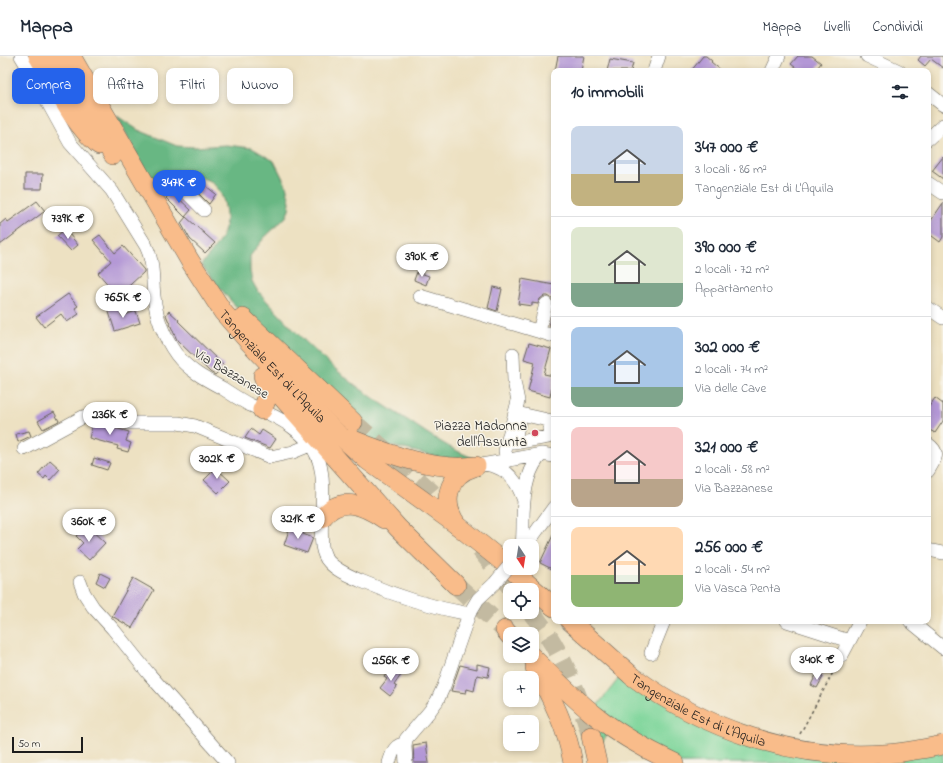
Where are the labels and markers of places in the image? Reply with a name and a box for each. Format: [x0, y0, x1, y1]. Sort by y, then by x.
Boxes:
pin: 347K € [146, 170, 212, 204]
pin: 739K € [35, 206, 101, 240]
pin: 390K € [389, 244, 455, 278]
pin: 765K € [90, 285, 156, 319]
pin: 236K € [77, 402, 143, 436]
place label: Piazza Madonna dell'Assunta [434, 416, 527, 453]
marker: Piazza Madonna dell'Assunta [530, 428, 540, 438]
pin: 302K € [184, 446, 250, 480]
pin: 321K € [265, 506, 331, 540]
pin: 360K € [56, 509, 122, 543]
pin: 340K € [784, 647, 850, 681]
pin: 256K € [358, 648, 424, 682]

